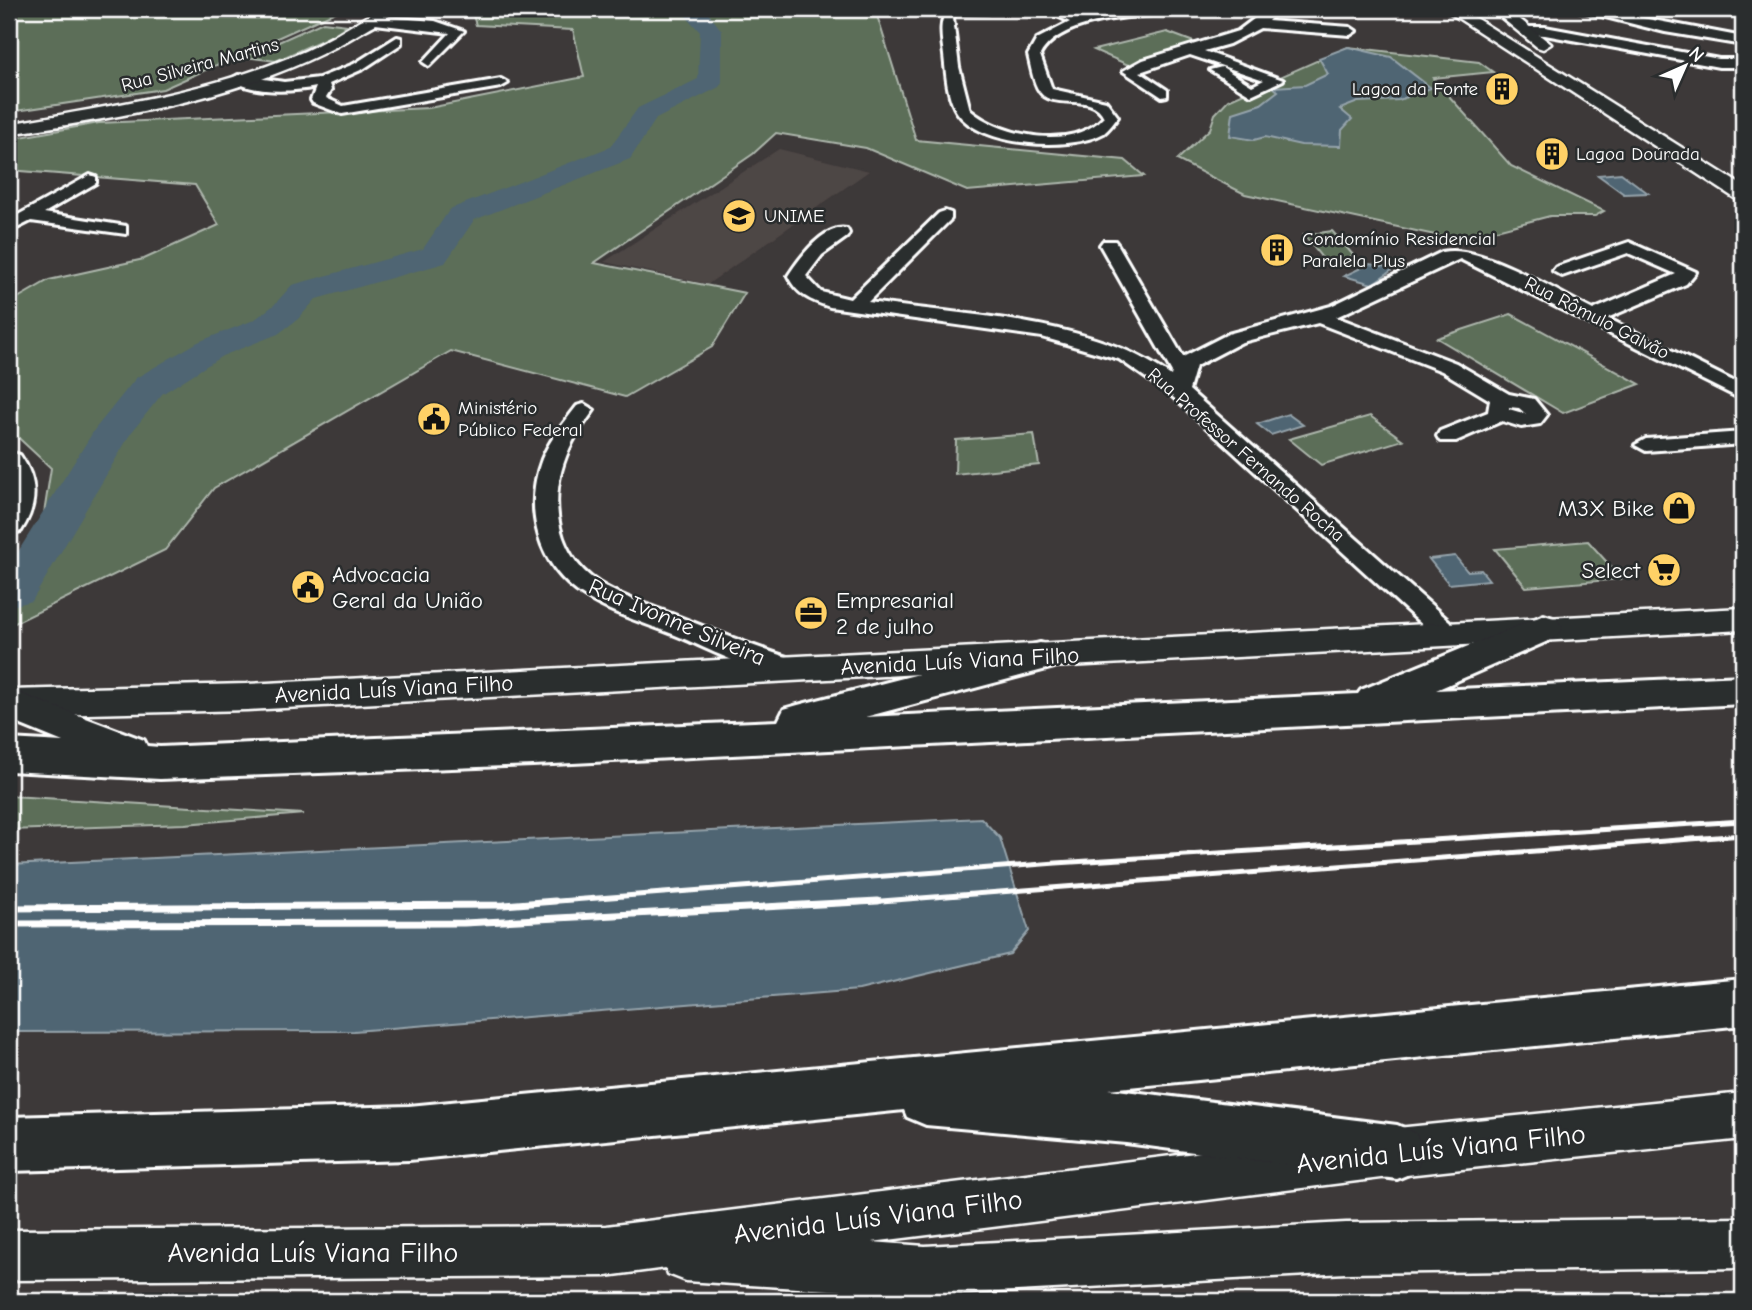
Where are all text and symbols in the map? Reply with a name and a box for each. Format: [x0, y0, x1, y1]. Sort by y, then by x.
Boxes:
north arrow [1650, 32, 1720, 102]
street label: Rua Silveira Martins [119, 33, 281, 97]
text: N [1684, 43, 1708, 67]
building icon: Lagoa da Fonte [1483, 70, 1521, 108]
place label: Lagoa da Fonte [1352, 78, 1478, 100]
building icon: Lagoa Dourada [1533, 135, 1571, 173]
place label: Lagoa Dourada [1576, 143, 1700, 165]
school or university icon: UNIME [720, 197, 758, 235]
place label: UNIME [764, 205, 824, 227]
place label: Condomínio Residencial Paralela Plus [1302, 228, 1496, 272]
building icon: Condomínio Residencial Paralela Plus [1258, 231, 1296, 269]
street label: Rua Rômulo Galvão [1521, 272, 1673, 364]
street label: Rua Professor Fernando Rocha [1143, 363, 1349, 547]
place label: Ministério Público Federal [458, 397, 583, 441]
public building icon: Ministério Público Federal [415, 400, 453, 438]
shop icon: M3X Bike [1660, 489, 1698, 527]
place label: M3X Bike [1558, 495, 1654, 522]
supermarket icon: Select [1645, 551, 1683, 589]
place label: Select [1582, 557, 1641, 584]
place label: Advocacia Geral da União [332, 561, 483, 614]
public building icon: Advocacia Geral da União [289, 568, 327, 606]
street label: Rua Ivonne Silveira [585, 573, 769, 671]
place label: Empresarial 2 de julho [836, 587, 954, 640]
office icon: Empresarial 2 de julho [792, 594, 830, 632]
street label: Avenida Luís Viana Filho [840, 641, 1080, 681]
street label: Avenida Luís Viana Filho [274, 669, 514, 709]
street label: Avenida Luís Viana Filho [1295, 1118, 1587, 1180]
street label: Avenida Luís Viana Filho [732, 1183, 1024, 1251]
street label: Avenida Luís Viana Filho [168, 1237, 458, 1269]

